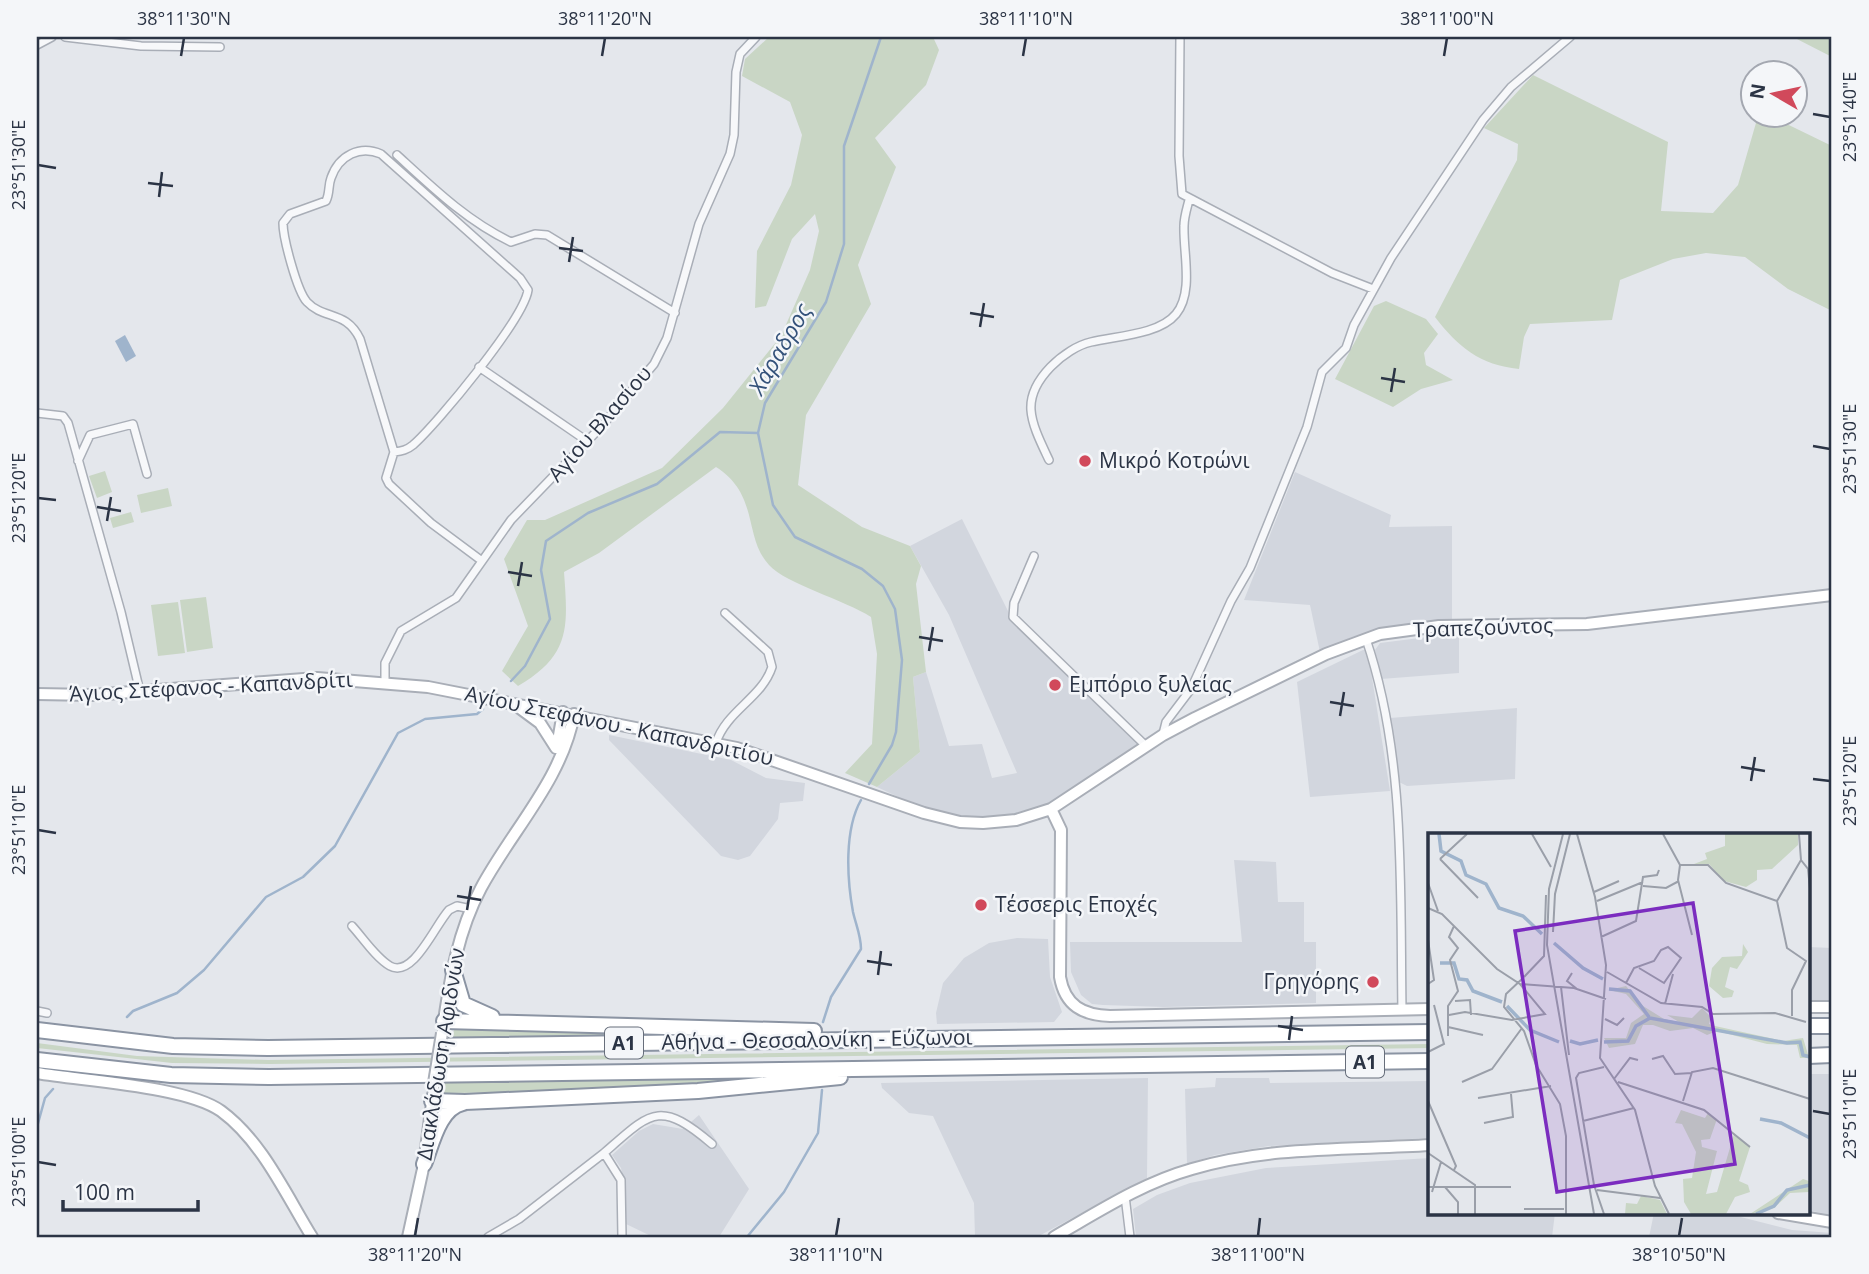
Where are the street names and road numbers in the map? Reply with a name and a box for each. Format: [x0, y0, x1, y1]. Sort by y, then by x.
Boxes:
street label: Αγίου Βλασίου [541, 359, 657, 487]
street label: Τραπεζούντος [1412, 611, 1554, 643]
street label: Άγιος Στέφανος - Καπανδρίτι [68, 665, 353, 707]
street label: Αγίου Στεφάνου - Καπανδριτίου [462, 679, 776, 771]
street label: Διακλάδωση Αφιδνών [409, 946, 471, 1162]
street label: Αθήνα - Θεσσαλονίκη - Εύζωνοι [661, 1022, 973, 1056]
road number: Α1 [605, 1028, 643, 1058]
road number: Α1 [1346, 1046, 1384, 1078]

